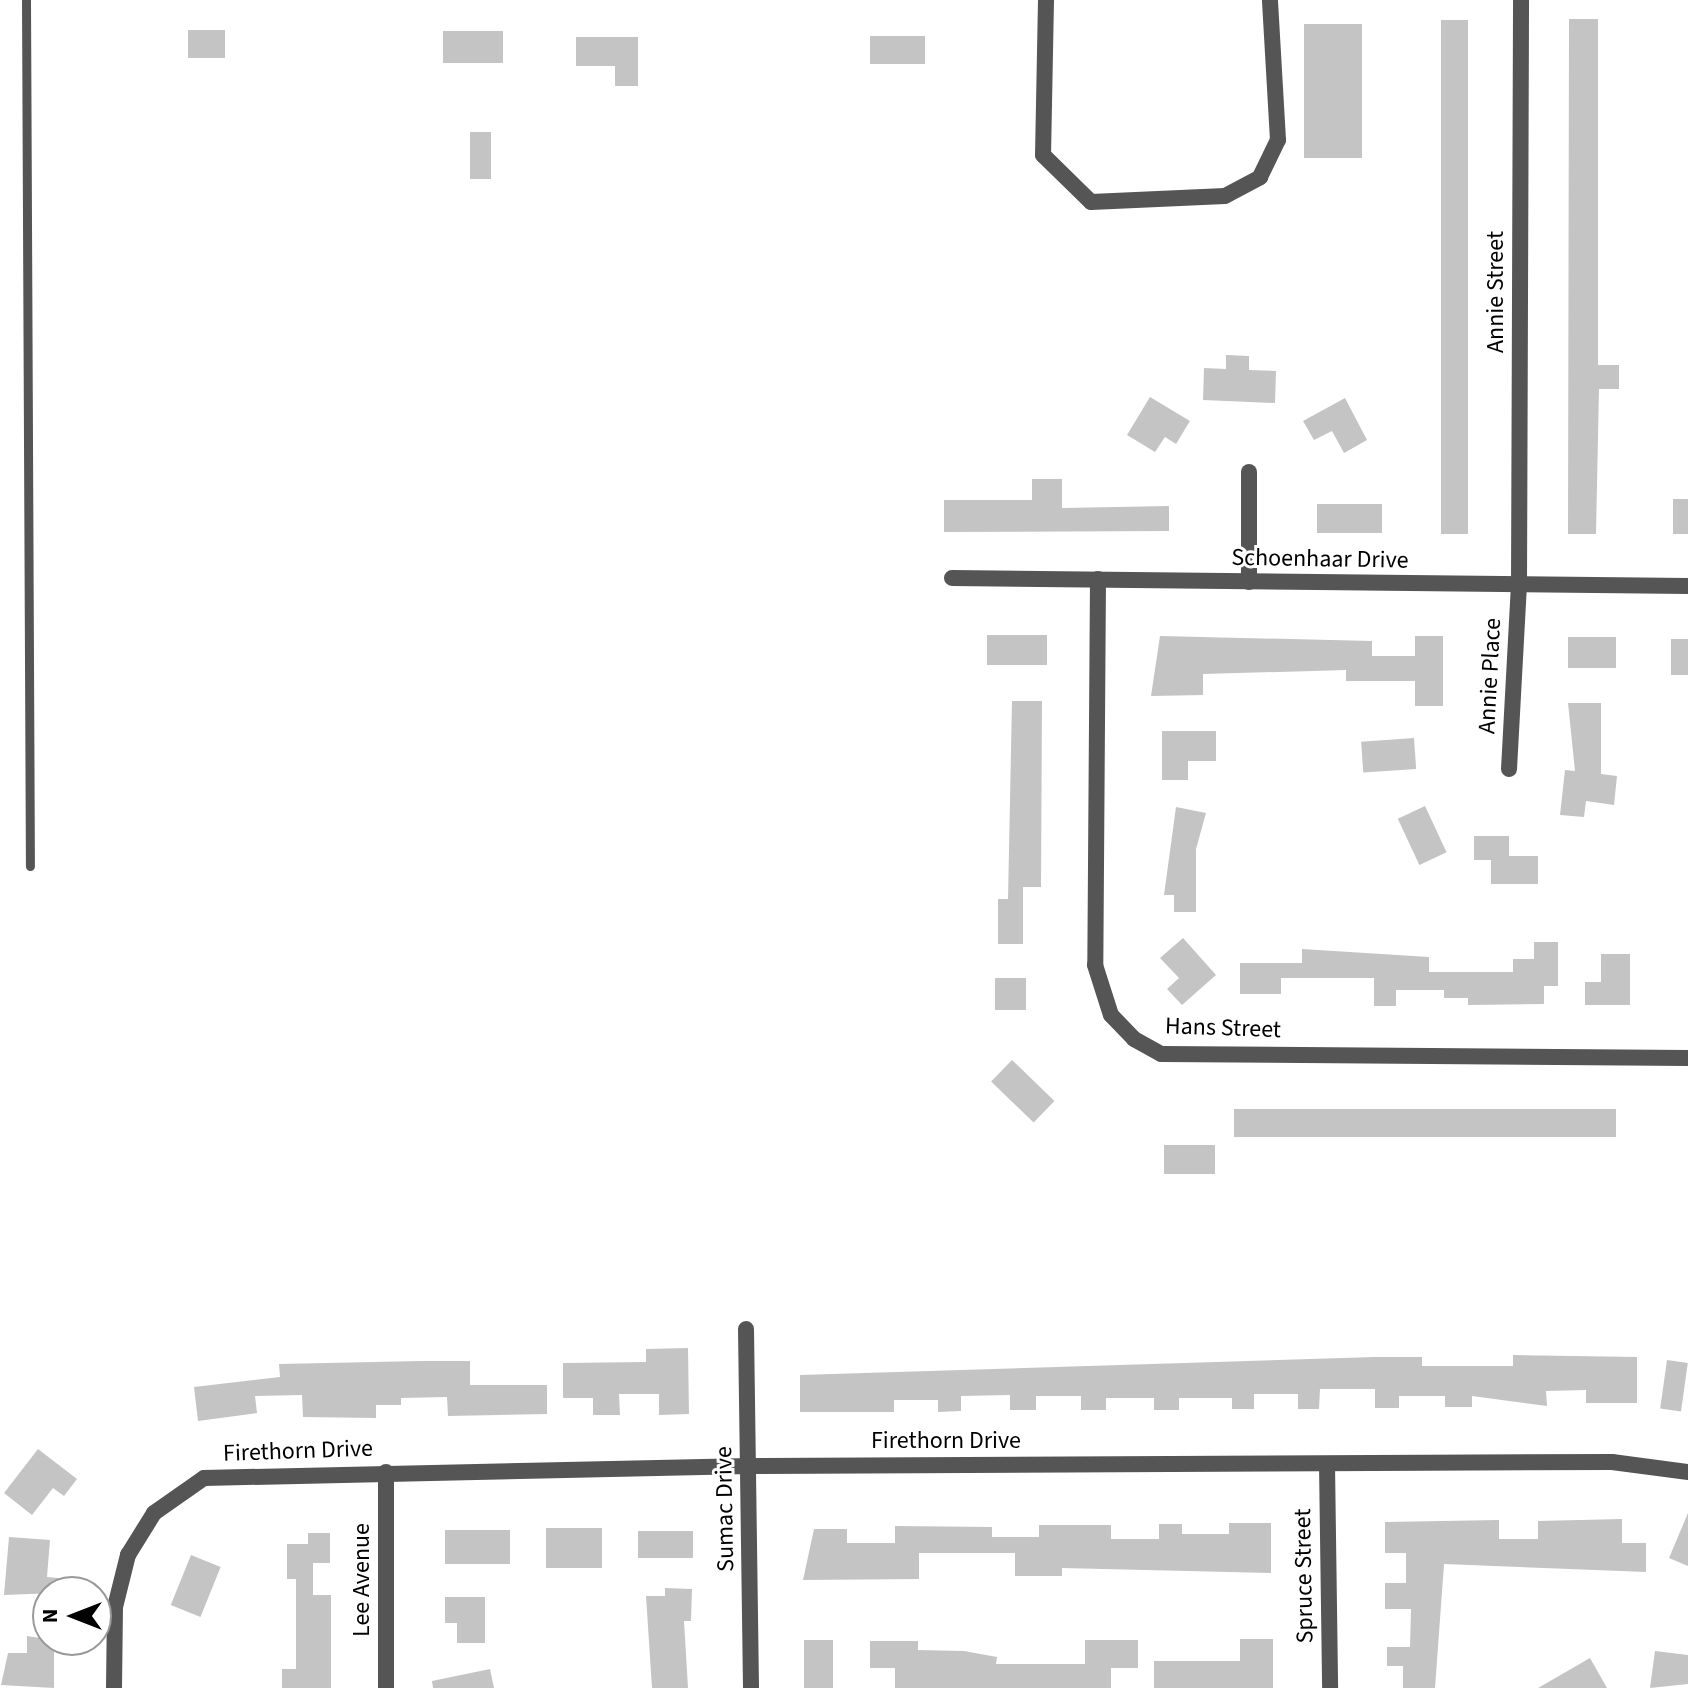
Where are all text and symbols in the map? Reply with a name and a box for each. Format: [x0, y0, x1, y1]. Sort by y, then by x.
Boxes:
street label: Annie Street [1482, 231, 1510, 353]
street label: Schoenhaar Drive [1231, 543, 1409, 575]
street label: Annie Place [1473, 617, 1507, 735]
street label: Hans Street [1165, 1012, 1281, 1044]
street label: Firethorn Drive [871, 1427, 1021, 1455]
street label: Firethorn Drive [223, 1434, 373, 1468]
street label: Sumac Drive [710, 1446, 740, 1572]
street label: Spruce Street [1288, 1508, 1320, 1644]
street label: Lee Avenue [348, 1523, 376, 1637]
north arrow [32, 1576, 112, 1656]
text: N [34, 1609, 66, 1623]

